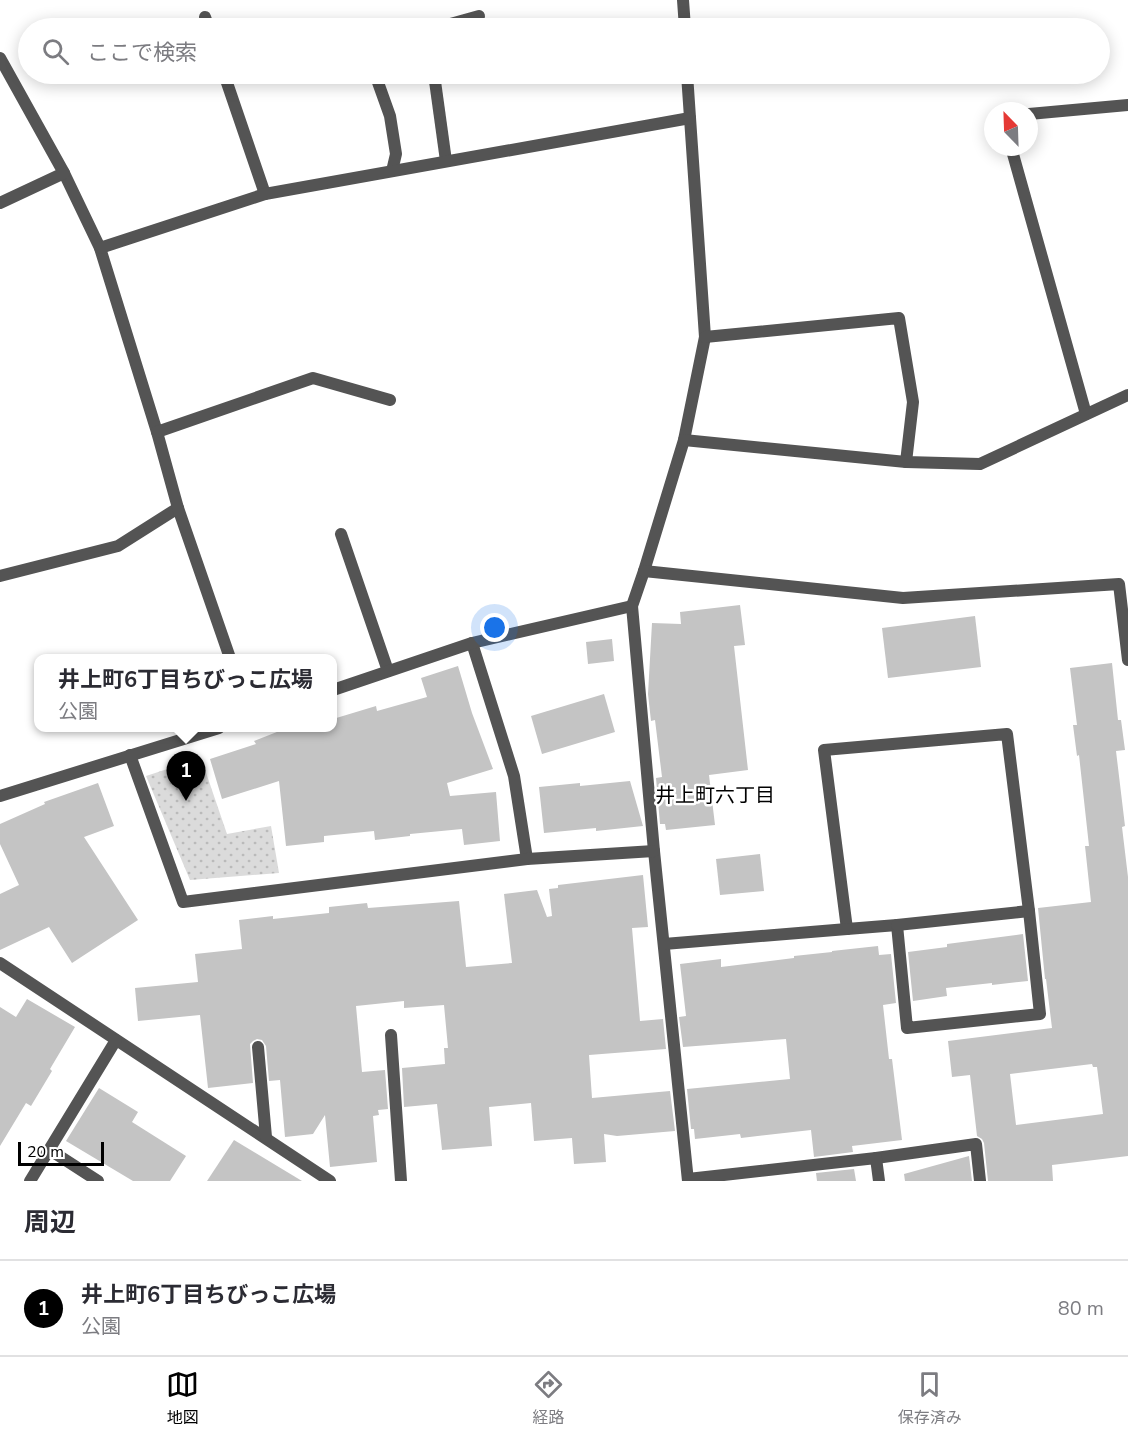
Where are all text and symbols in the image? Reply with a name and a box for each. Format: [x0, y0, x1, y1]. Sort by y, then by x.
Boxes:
search box [18, 18, 1110, 84]
icon: search [39, 35, 72, 68]
text: ここで検索 [87, 38, 197, 68]
north arrow [984, 102, 1038, 156]
your location [480, 613, 509, 642]
popup [34, 654, 337, 732]
text: 井上町6丁目ちびっこ広場 [58, 665, 313, 695]
text: 公園 [58, 698, 98, 725]
pin: 1 [166, 752, 206, 801]
district label: 井上町六丁目 [655, 782, 775, 809]
scale bar [18, 1139, 104, 1166]
text: 20 m [27, 1141, 64, 1163]
text: 周辺 [24, 1205, 76, 1240]
text: 井上町6丁目ちびっこ広場 [81, 1280, 336, 1310]
text: 1 [38, 1295, 50, 1322]
text: 80 m [1058, 1295, 1104, 1322]
text: 公園 [81, 1313, 121, 1340]
tab: 地図 [166, 1368, 199, 1429]
tab: 経路 [532, 1368, 565, 1429]
tab: 保存済み [898, 1368, 962, 1429]

